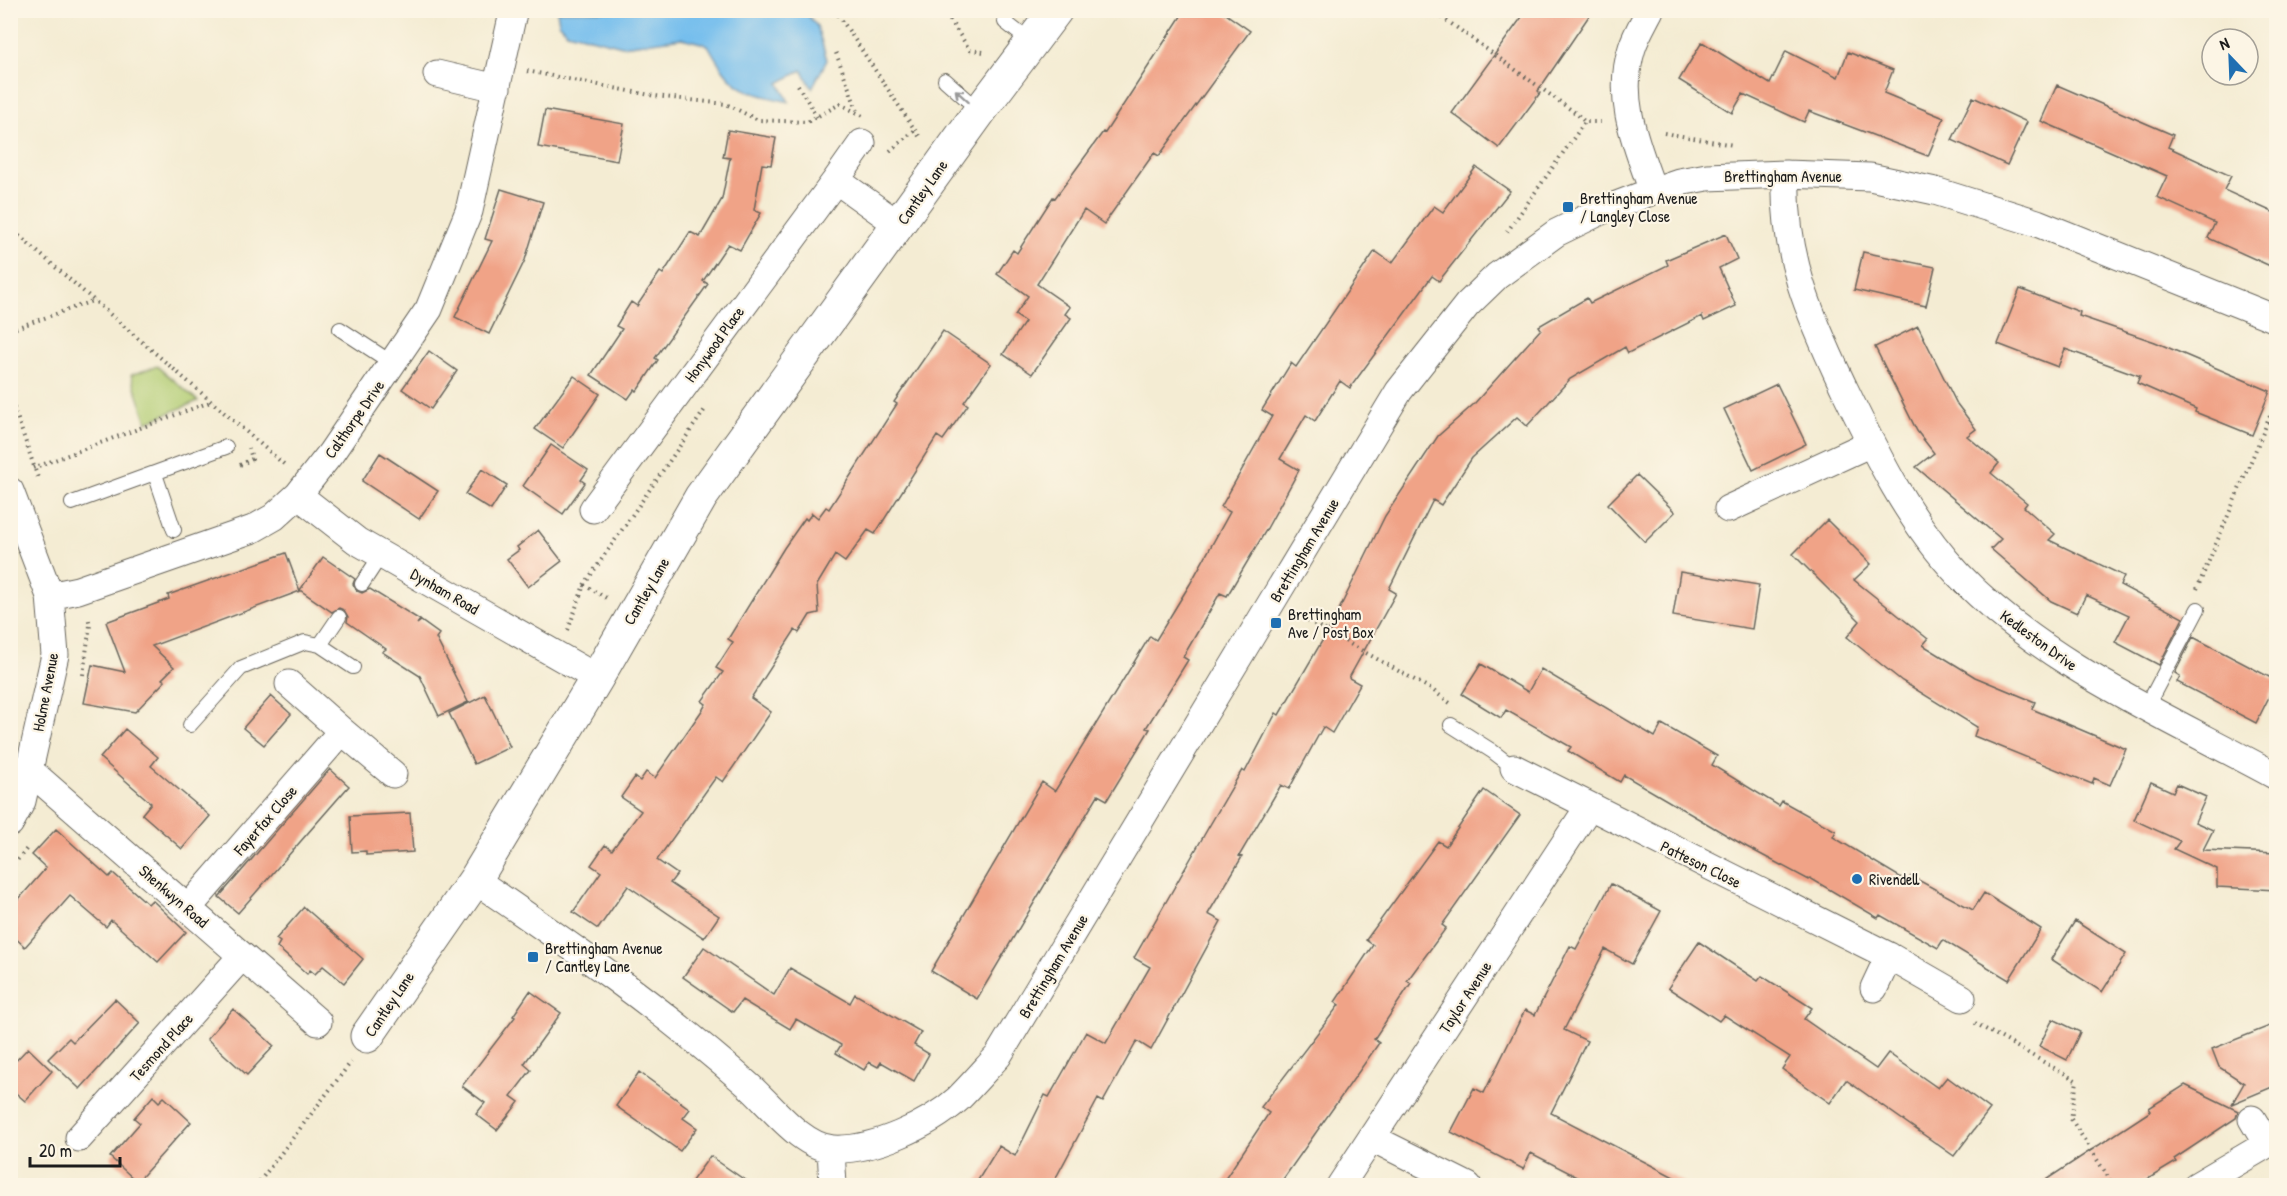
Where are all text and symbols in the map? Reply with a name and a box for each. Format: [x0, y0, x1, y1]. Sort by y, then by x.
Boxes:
north arrow [2200, 27, 2260, 87]
text: N [2216, 31, 2233, 55]
one-way arrow [955, 89, 970, 103]
street label: Cantley Lane [892, 155, 953, 229]
street label: Brettingham Avenue [1724, 165, 1842, 187]
place label: Brettingham Avenue / Langley Close [1580, 187, 1698, 227]
marker: Brettingham Avenue / Langley Close [1561, 200, 1575, 214]
street label: Honywood Place [679, 301, 749, 386]
street label: Calthorpe Drive [319, 375, 390, 463]
street label: Brettingham Avenue [1264, 493, 1344, 606]
street label: Cantley Lane [618, 553, 675, 629]
street label: Dynham Road [407, 563, 483, 619]
place label: Brettingham Ave / Post Box [1288, 603, 1374, 643]
street label: Kedleston Drive [1996, 604, 2083, 676]
marker: Brettingham Ave / Post Box [1269, 616, 1283, 630]
street label: Holme Avenue [27, 650, 64, 733]
street label: Fayerfax Close [228, 780, 302, 861]
street label: Patteson Close [1657, 835, 1745, 893]
street label: Shenkwyn Road [134, 860, 214, 932]
place label: Rivendell [1869, 868, 1919, 890]
marker: Rivendell [1850, 872, 1864, 886]
street label: Brettingham Avenue [1013, 909, 1093, 1022]
place label: Brettingham Avenue / Cantley Lane [545, 937, 663, 977]
marker: Brettingham Avenue / Cantley Lane [526, 950, 540, 964]
street label: Taylor Avenue [1434, 956, 1497, 1037]
street label: Cantley Lane [359, 966, 419, 1041]
street label: Tesmond Place [124, 1007, 198, 1086]
scale bar [30, 1130, 120, 1168]
text: 20 m [39, 1138, 72, 1163]

